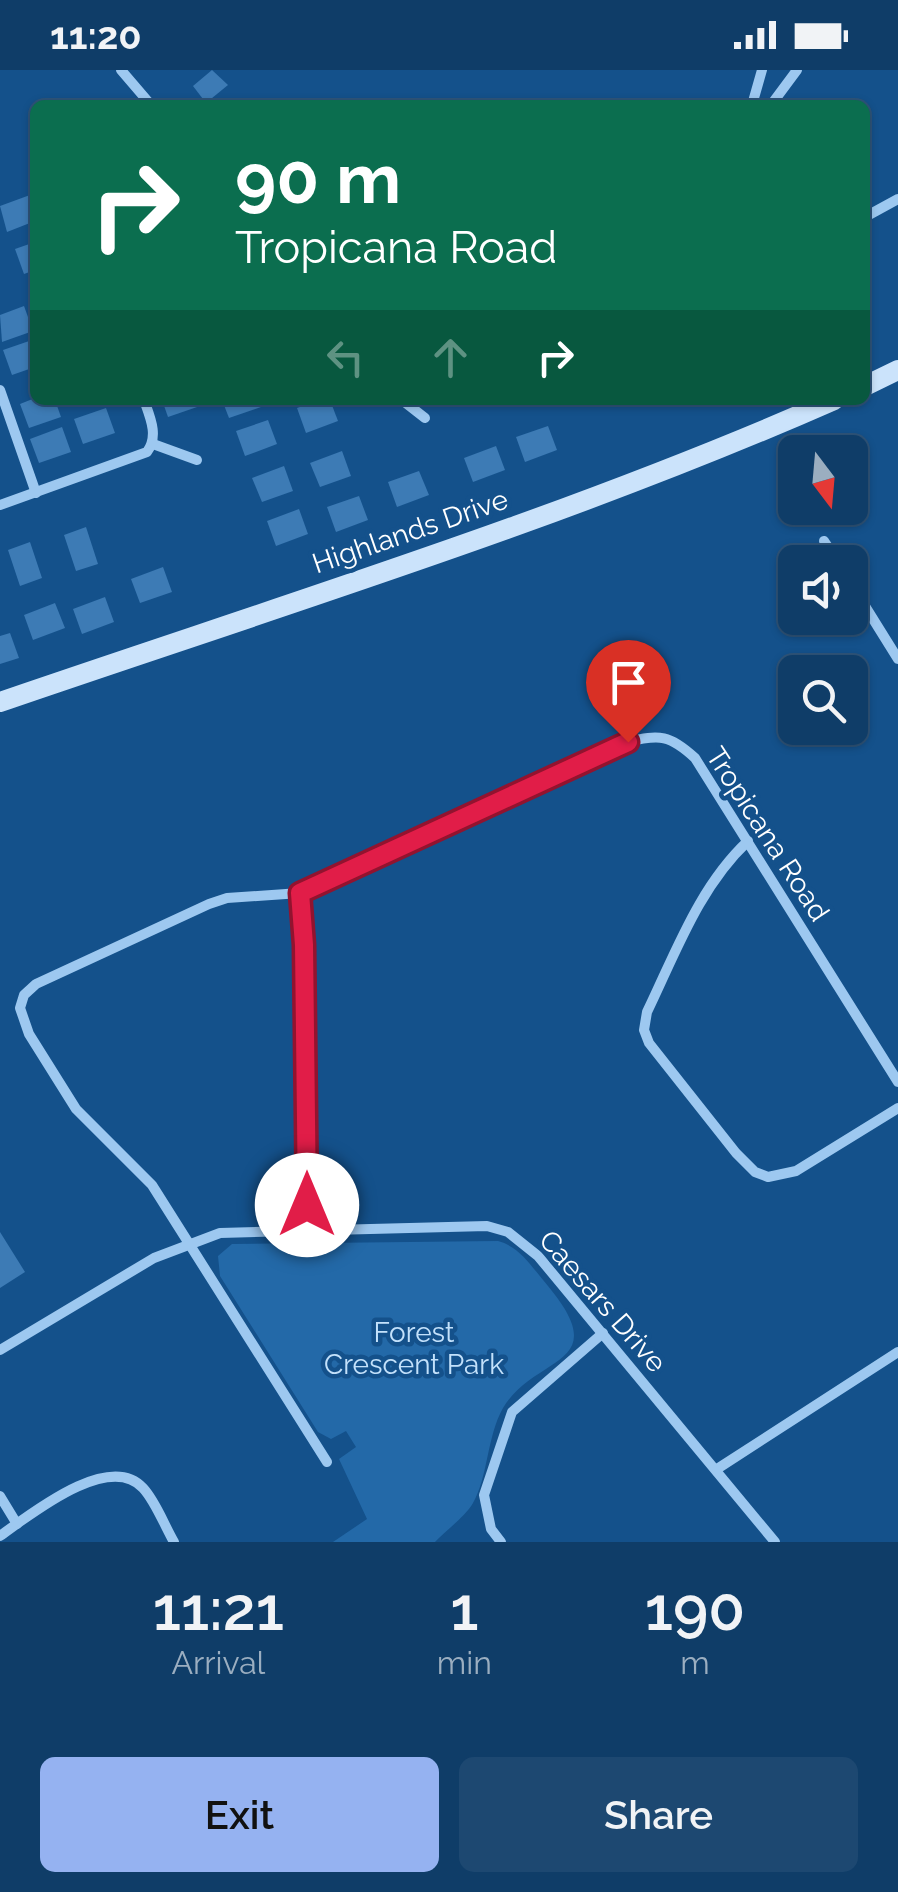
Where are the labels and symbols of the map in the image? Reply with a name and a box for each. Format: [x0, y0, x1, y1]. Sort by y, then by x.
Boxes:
north arrow [778, 435, 868, 525]
street label: Highlands Drive [308, 483, 512, 580]
pin [586, 640, 671, 743]
street label: Tropicana Road [699, 741, 836, 927]
position arrow [255, 1153, 359, 1257]
street label: Caesars Drive [532, 1224, 673, 1379]
park label: Forest Crescent Park [324, 1316, 504, 1381]

